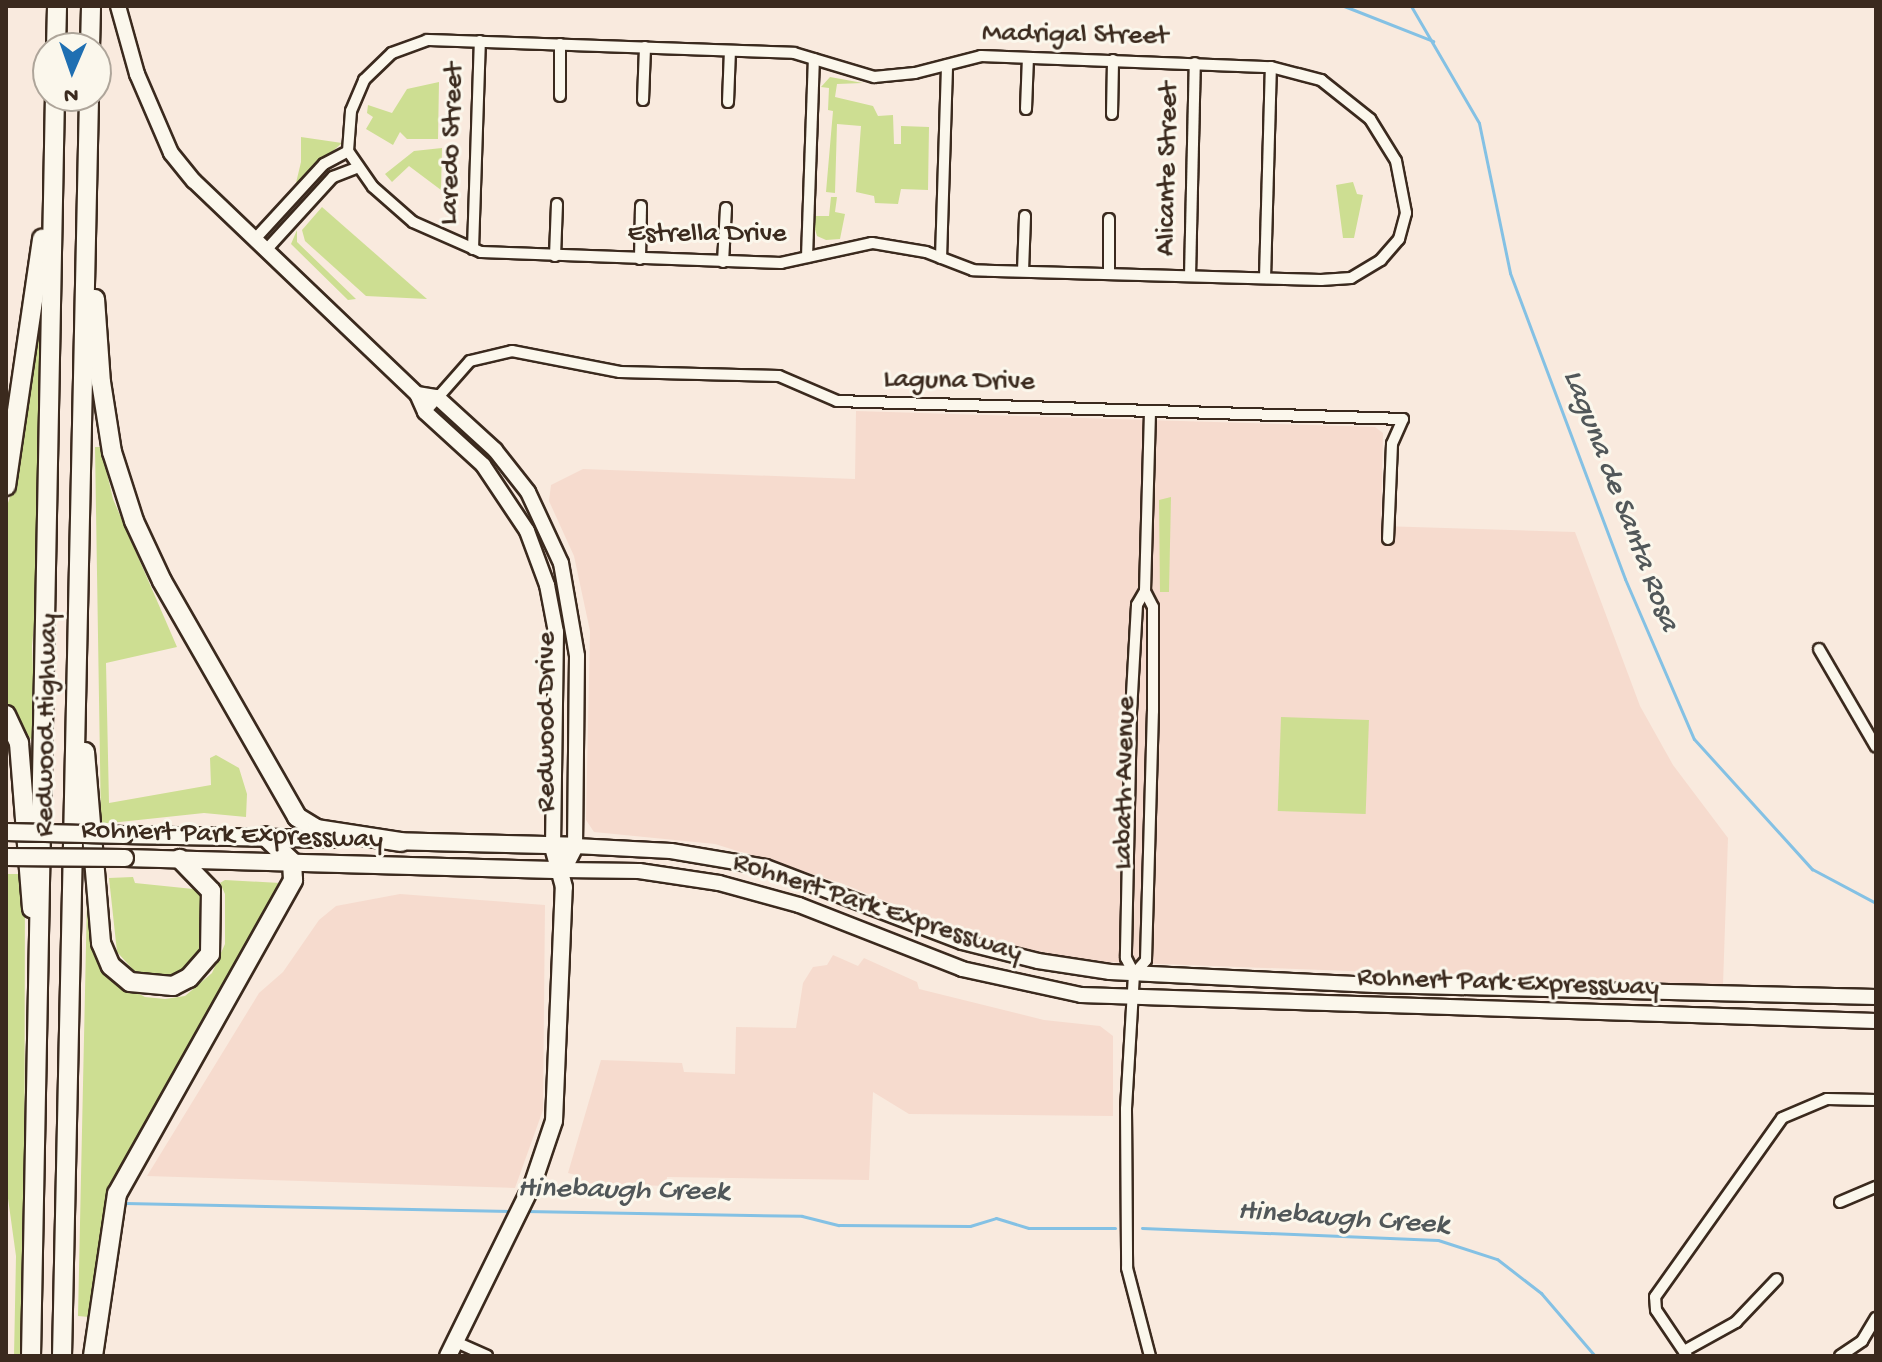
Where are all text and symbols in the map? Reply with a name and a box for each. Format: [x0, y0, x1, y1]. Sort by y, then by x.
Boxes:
street label: Madrigal Street [982, 18, 1168, 54]
north arrow [32, 32, 112, 112]
street label: Laredo Street [433, 62, 473, 226]
text: N [64, 81, 79, 107]
street label: Alicante Street [1151, 82, 1187, 256]
street label: Estrella Drive [627, 218, 787, 252]
street label: Laguna Drive [883, 364, 1035, 400]
water label: Laguna de Santa Rosa [1553, 365, 1685, 637]
street label: Redwood Highway [29, 613, 67, 837]
street label: Redwood Drive [531, 632, 565, 812]
street label: Labath Avenue [1108, 696, 1144, 870]
street label: Rohnert Park Expressway [81, 814, 383, 858]
street label: Rohnert Park Expressway [728, 846, 1026, 972]
street label: Rohnert Park Expressway [1357, 962, 1659, 1006]
water label: Hinebaugh Creek [517, 1172, 729, 1212]
water label: Hinebaugh Creek [1236, 1195, 1450, 1245]

